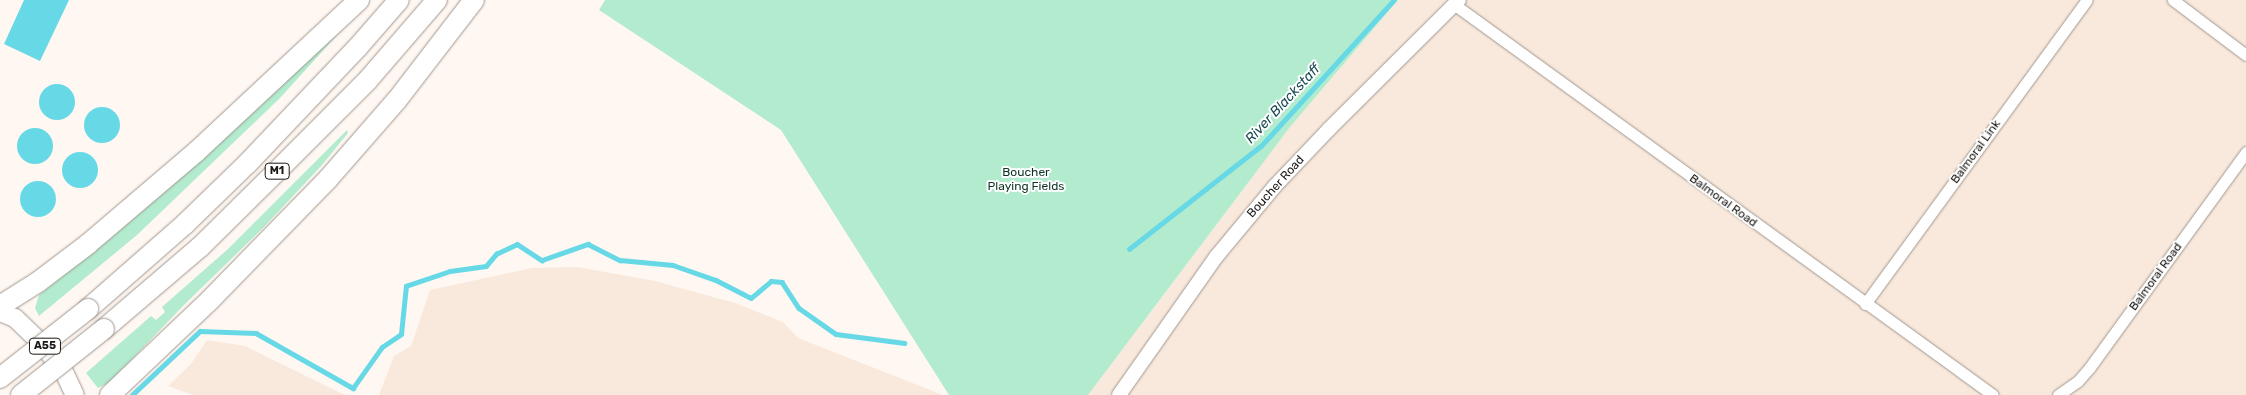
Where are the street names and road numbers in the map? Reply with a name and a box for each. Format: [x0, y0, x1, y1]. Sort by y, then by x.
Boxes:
street label: Balmoral Link [1948, 117, 2004, 187]
street label: Boucher Road [1244, 153, 1308, 221]
road number: M1 [264, 162, 290, 180]
street label: Balmoral Road [1686, 172, 1760, 230]
street label: Balmoral Road [2127, 240, 2185, 314]
road number: A55 [29, 338, 61, 354]

